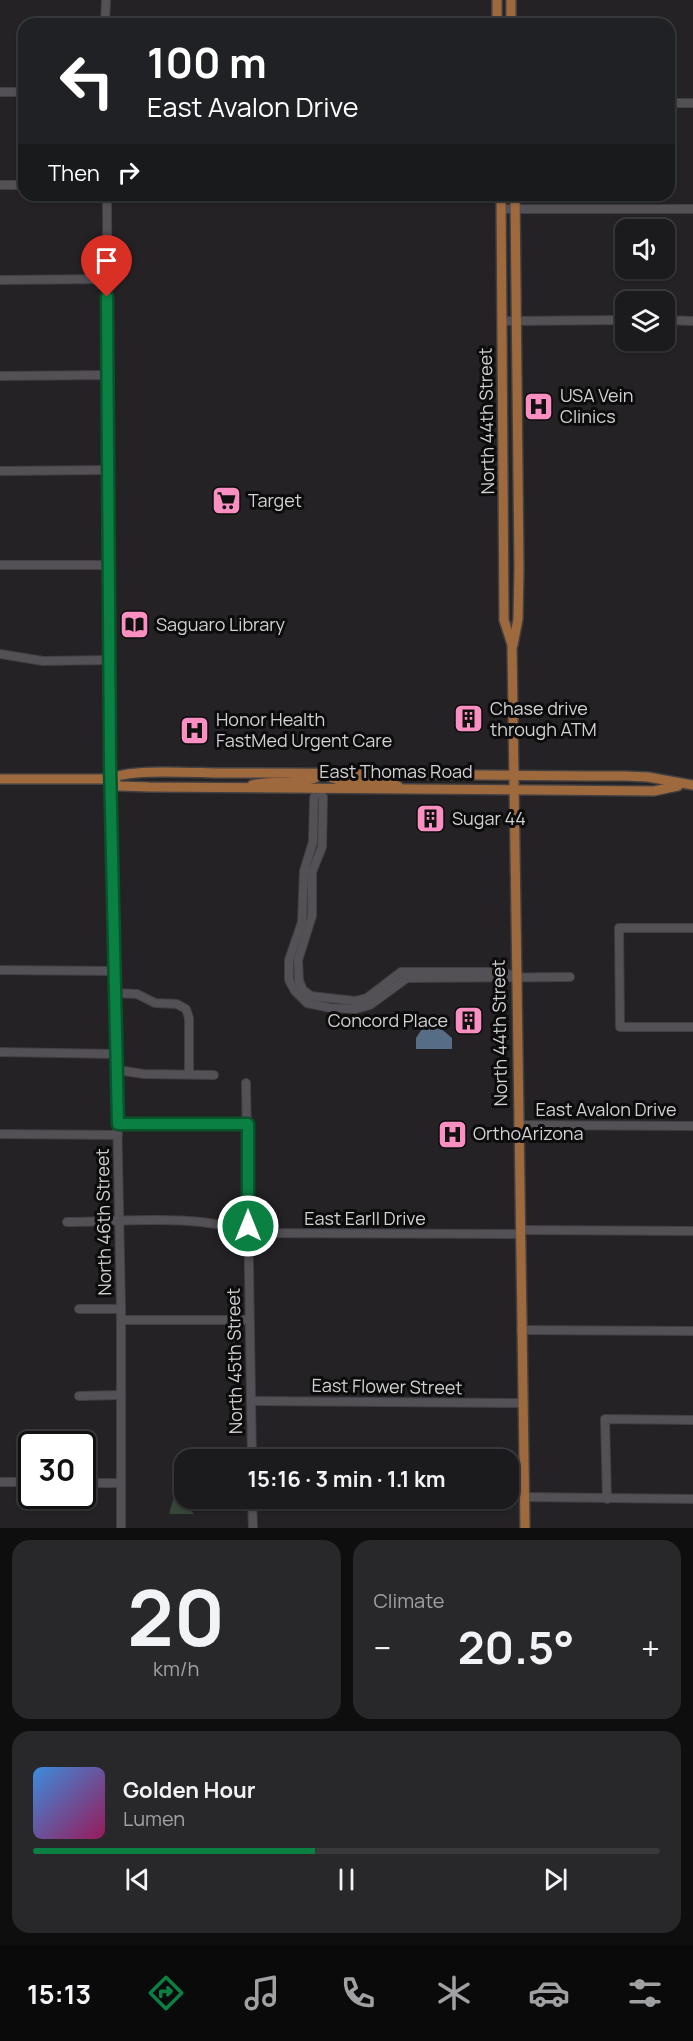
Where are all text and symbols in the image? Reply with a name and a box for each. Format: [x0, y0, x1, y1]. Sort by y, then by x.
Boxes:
text: 100 m [147, 33, 267, 91]
icon: left [48, 42, 126, 120]
text: East Avalon Drive [147, 88, 359, 125]
icon: right [112, 156, 145, 189]
text: Then [48, 158, 100, 188]
map controls [615, 219, 675, 351]
button: sound [615, 219, 675, 279]
pin [81, 235, 132, 297]
icon: arrive [90, 244, 123, 277]
button: layers [615, 291, 675, 351]
street label: North 44th Street [473, 347, 499, 495]
place label: USA Vein Clinics [560, 383, 633, 428]
hospital icon: USA Vein Clinics [523, 390, 555, 422]
supermarket icon: Target [211, 485, 243, 517]
place label: Target [248, 488, 302, 512]
library icon: Saguaro Library [119, 609, 151, 641]
place label: Saguaro Library [156, 612, 286, 636]
place label: Chase drive through ATM [490, 696, 597, 741]
building icon: Chase drive through ATM [453, 703, 485, 735]
place label: Honor Health FastMed Urgent Care [216, 707, 392, 752]
hospital icon: Honor Health FastMed Urgent Care [179, 714, 211, 746]
street label: East Thomas Road [319, 759, 473, 783]
building icon: Sugar 44 [415, 803, 447, 835]
place label: Sugar 44 [452, 806, 526, 830]
street label: North 44th Street [486, 959, 512, 1107]
building icon: Concord Place [453, 1005, 485, 1037]
place label: Concord Place [328, 1008, 448, 1032]
street label: East Avalon Drive [535, 1097, 677, 1121]
hospital icon: OrthoArizona [436, 1118, 468, 1150]
place label: OrthoArizona [473, 1121, 584, 1145]
street label: North 46th Street [90, 1148, 116, 1296]
position arrow [216, 1194, 280, 1258]
street label: East Earll Drive [304, 1206, 426, 1230]
street label: North 45th Street [221, 1288, 247, 1434]
street label: East Flower Street [311, 1373, 463, 1399]
speed limit sign: 30 [18, 1431, 96, 1509]
text: 15:16 · 3 min · 1.1 km [247, 1464, 446, 1494]
text: 20 [127, 1563, 225, 1669]
text: Climate [374, 1587, 445, 1614]
text: 20.5° [458, 1616, 574, 1678]
text: − [374, 1625, 391, 1670]
text: + [641, 1625, 660, 1670]
text: km/h [153, 1655, 200, 1682]
text: Golden Hour [123, 1775, 256, 1805]
text: Lumen [123, 1805, 185, 1832]
icon: previous [121, 1863, 154, 1896]
icon: pause [330, 1863, 363, 1896]
icon: next [539, 1863, 572, 1896]
icon: directions [145, 1972, 187, 2014]
icon: music [241, 1972, 283, 2014]
icon: phone [337, 1972, 379, 2014]
icon: climate [433, 1972, 475, 2014]
icon: car [528, 1972, 570, 2014]
icon: filters [624, 1972, 666, 2014]
text: 15:13 [27, 1975, 91, 2012]

